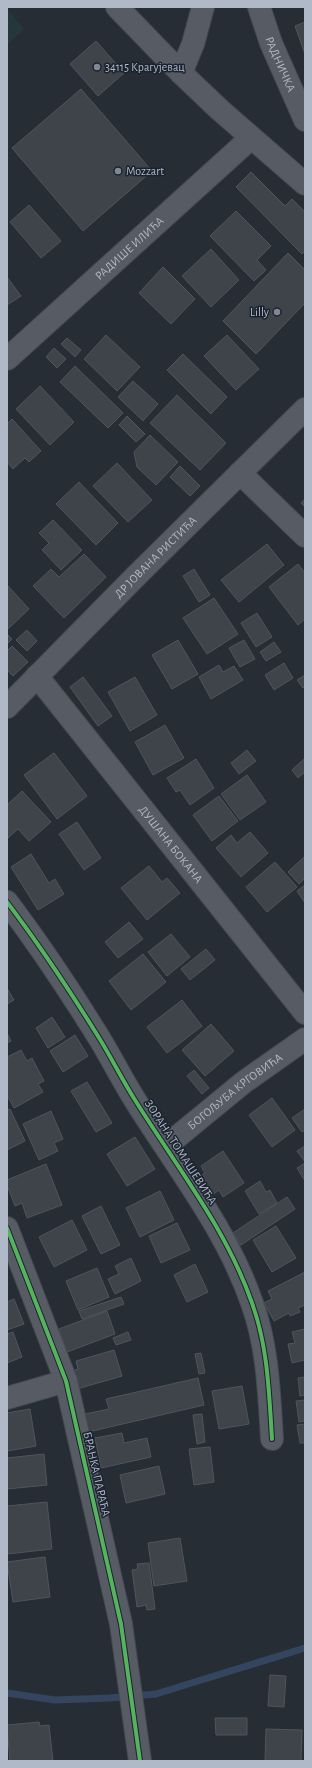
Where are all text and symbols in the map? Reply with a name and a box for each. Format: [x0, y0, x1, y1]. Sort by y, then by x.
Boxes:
street label: РАДНИЧКА [263, 35, 298, 93]
place label: 34115 Крагујевац [105, 61, 185, 74]
marker: 34115 Крагујевац [92, 62, 102, 72]
place label: Mozzart [126, 165, 164, 177]
marker: Mozzart [113, 166, 123, 176]
street label: РАДИШЕ ИЛИЋА [93, 214, 166, 282]
place label: Lilly [250, 306, 269, 319]
marker: Lilly [272, 307, 282, 317]
street label: ДР ЈОВАНА РИСТИЋА [112, 514, 199, 600]
street label: ДУШАНА БОКАНА [137, 803, 205, 885]
street label: БОГОЉУБА КРГОВИЋА [185, 1051, 284, 1132]
street label: ЗОРАНА ТОМАШЕВИЋА [143, 1097, 219, 1207]
street label: БРАНКА ПАРАЋА [81, 1430, 113, 1518]

